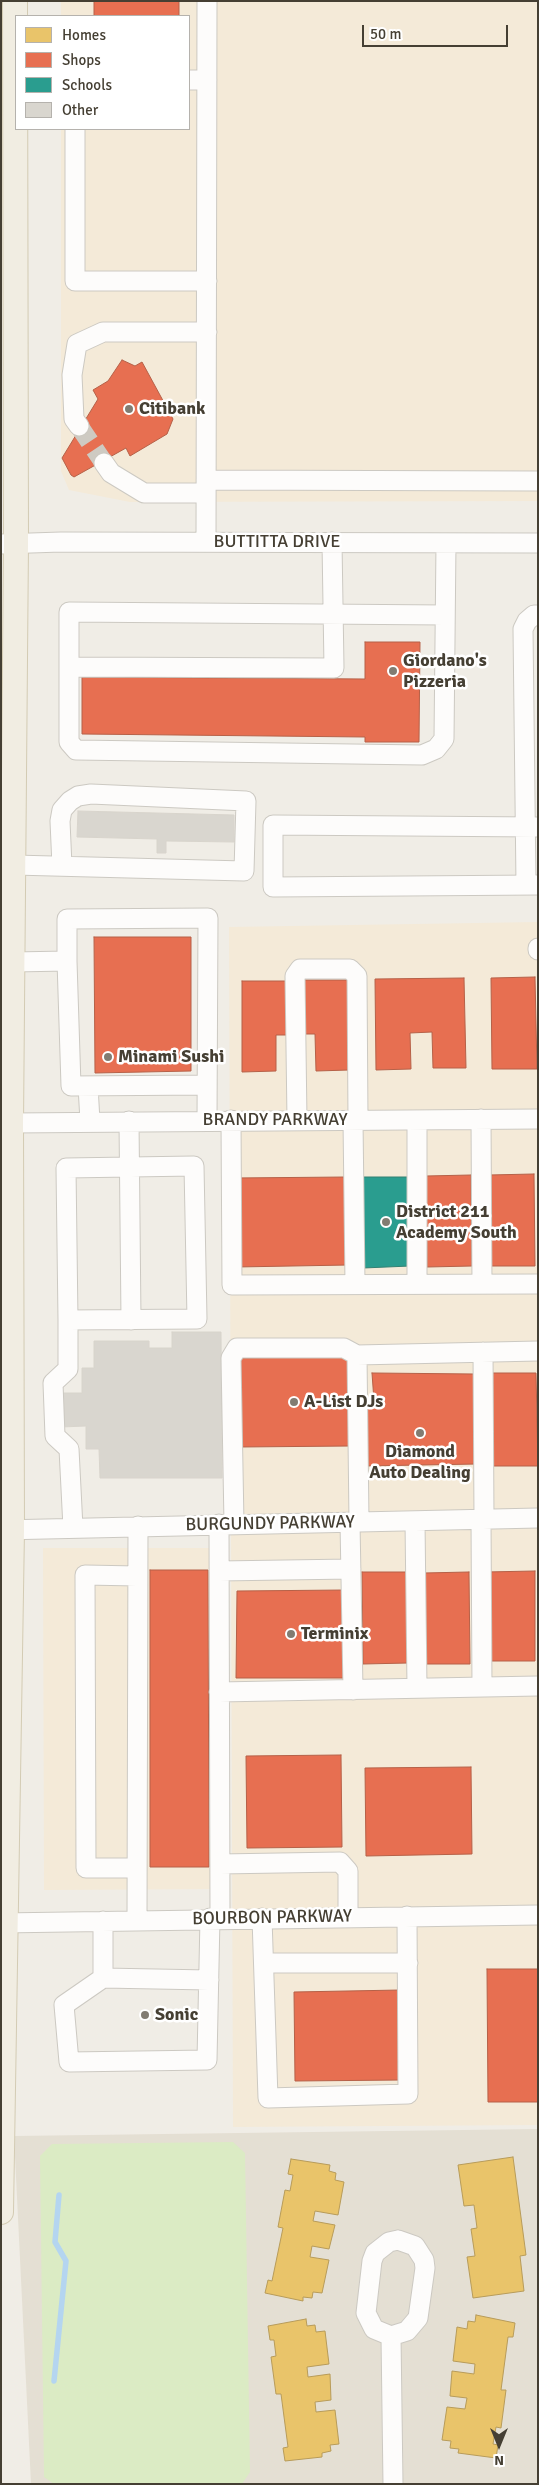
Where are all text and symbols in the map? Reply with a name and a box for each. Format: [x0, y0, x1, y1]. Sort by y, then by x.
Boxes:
legend [15, 15, 190, 130]
scale bar [364, 15, 510, 47]
text: 50 m [370, 25, 401, 43]
text: Homes [62, 26, 106, 44]
text: Shops [62, 51, 101, 69]
text: Schools [62, 76, 112, 94]
text: Other [62, 101, 98, 119]
place label: Citibank [139, 398, 205, 420]
marker: Citibank [123, 403, 135, 415]
street label: BUTTITTA DRIVE [214, 531, 340, 553]
place label: Giordano's Pizzeria [403, 650, 487, 692]
marker: Giordano's Pizzeria [387, 665, 399, 677]
place label: Minami Sushi [118, 1046, 224, 1068]
marker: Minami Sushi [102, 1051, 114, 1063]
street label: BRANDY PARKWAY [203, 1109, 347, 1131]
place label: District 211 Academy South [396, 1201, 517, 1244]
marker: District 211 Academy South [380, 1216, 392, 1228]
place label: A-List DJs [304, 1391, 383, 1413]
marker: A-List DJs [288, 1396, 300, 1408]
marker: Diamond Auto Dealing [414, 1427, 426, 1439]
place label: Diamond Auto Dealing [369, 1441, 471, 1484]
street label: BURGUNDY PARKWAY [185, 1512, 355, 1536]
place label: Terminix [301, 1623, 368, 1645]
marker: Terminix [285, 1628, 297, 1640]
street label: BOURBON PARKWAY [192, 1906, 352, 1930]
place label: Sonic [155, 2004, 198, 2026]
marker: Sonic [139, 2009, 151, 2021]
north arrow [474, 2420, 524, 2470]
text: N [494, 2452, 504, 2469]

